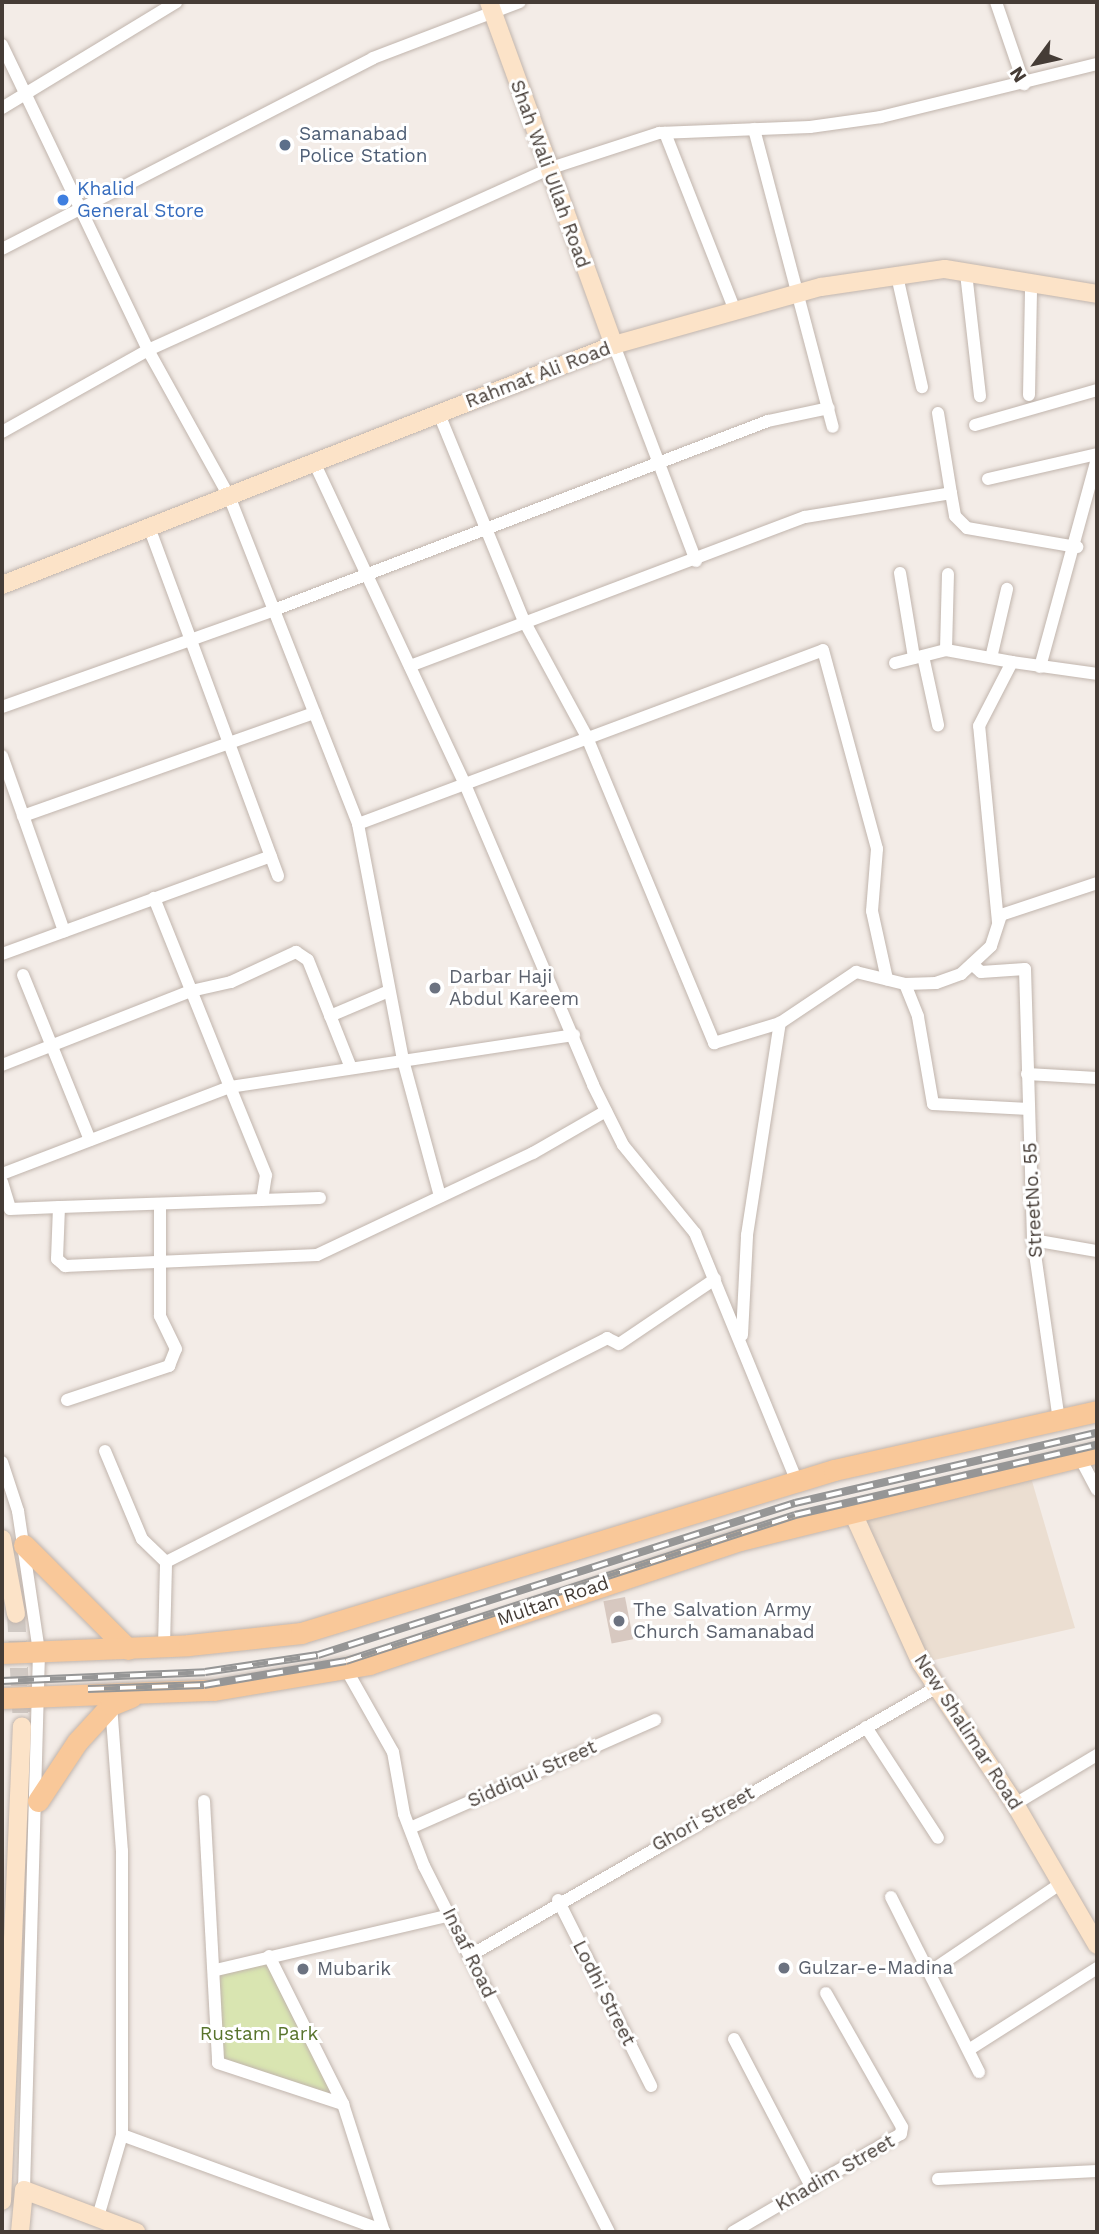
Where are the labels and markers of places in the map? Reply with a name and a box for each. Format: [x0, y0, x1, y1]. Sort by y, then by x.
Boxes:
place label: Samanabad Police Station [299, 123, 427, 167]
marker: Samanabad Police Station [277, 137, 293, 153]
place label: Khalid General Store [77, 178, 205, 222]
marker: Khalid General Store [55, 192, 71, 208]
place label: Darbar Haji Abdul Kareem [449, 966, 580, 1010]
marker: Darbar Haji Abdul Kareem [427, 980, 443, 996]
place label: The Salvation Army Church Samanabad [633, 1599, 815, 1643]
marker: The Salvation Army Church Samanabad [611, 1613, 627, 1629]
place label: Gulzar-e-Madina [798, 1957, 953, 1979]
place label: Mubarik [317, 1958, 391, 1980]
marker: Gulzar-e-Madina [776, 1960, 792, 1976]
marker: Mubarik [295, 1961, 311, 1977]

